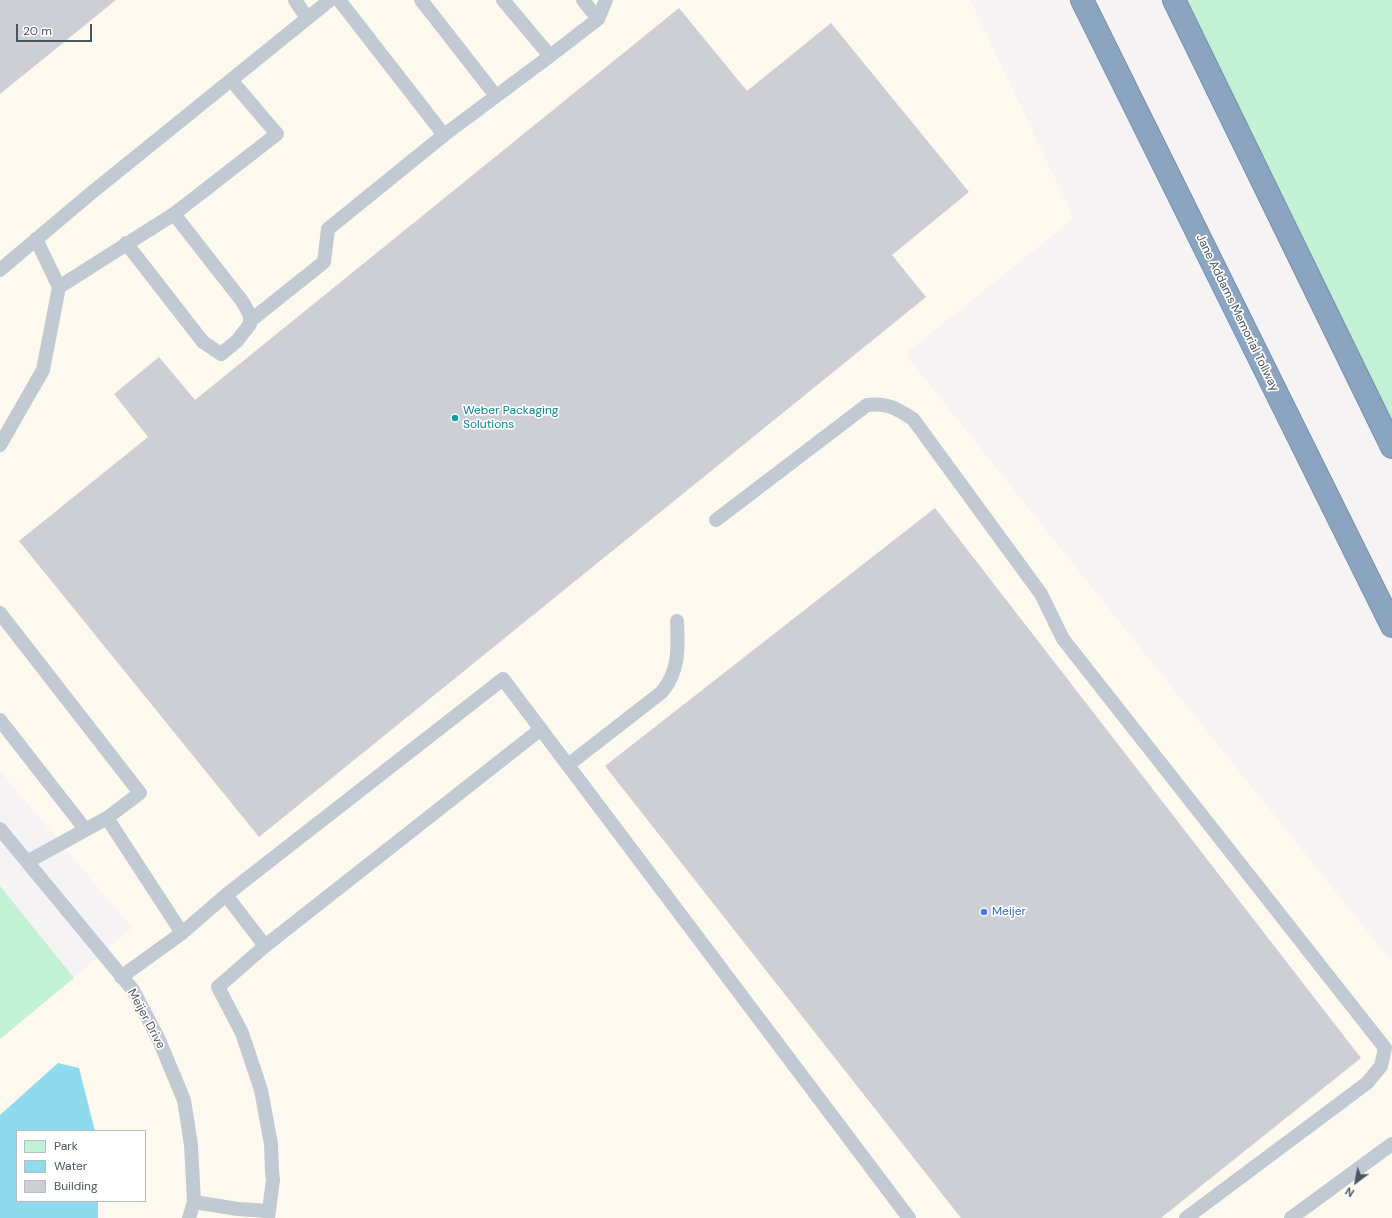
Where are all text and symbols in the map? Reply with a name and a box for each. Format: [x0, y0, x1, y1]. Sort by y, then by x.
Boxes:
scale bar [18, 16, 94, 42]
text: 20 m [23, 23, 52, 39]
street label: Jane Addams Memorial Tollway [1193, 232, 1281, 394]
place label: Weber Packaging Solutions [463, 404, 559, 432]
marker: Weber Packaging Solutions [450, 413, 460, 423]
place label: Meijer [992, 905, 1026, 919]
marker: Meijer [979, 907, 989, 917]
street label: Meijer Drive [124, 987, 168, 1051]
legend [16, 1130, 146, 1202]
text: Park [54, 1138, 78, 1154]
text: Water [54, 1158, 87, 1174]
north arrow [1336, 1162, 1376, 1202]
text: Building [54, 1178, 98, 1194]
text: N [1343, 1184, 1357, 1200]

